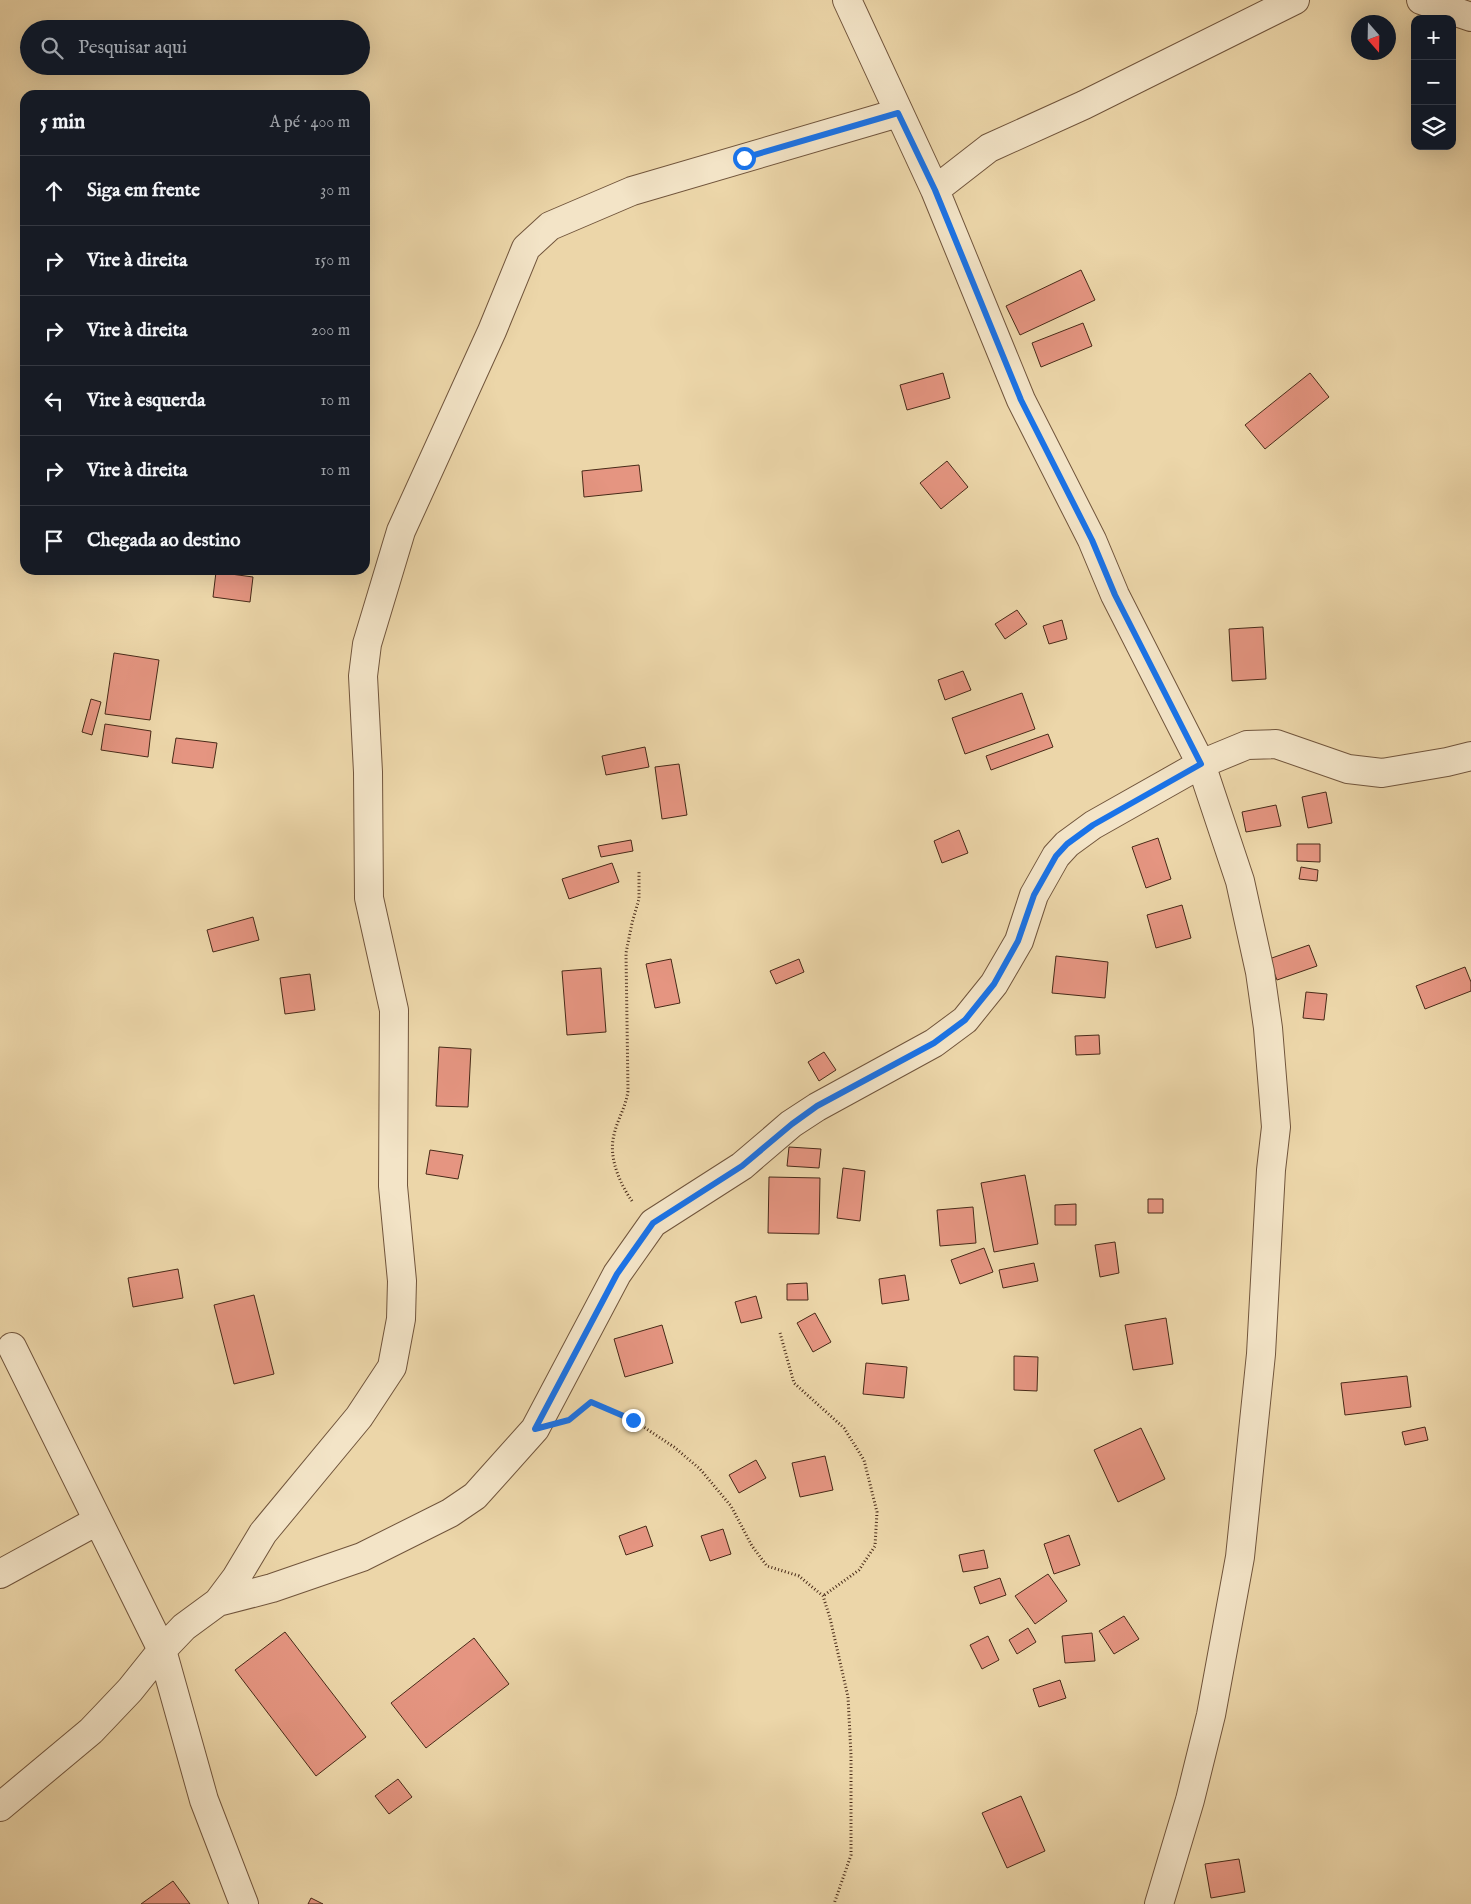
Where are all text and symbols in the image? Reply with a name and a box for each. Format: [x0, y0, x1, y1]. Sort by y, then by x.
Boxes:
north arrow [1351, 15, 1396, 60]
map controls [1411, 15, 1456, 150]
button: + [1411, 15, 1456, 60]
search box [20, 20, 370, 75]
icon: search [38, 34, 66, 62]
text: Pesquisar aqui [78, 36, 187, 60]
button: − [1411, 60, 1456, 105]
button: layers [1411, 105, 1456, 150]
text: 5 min [40, 109, 85, 136]
text: A pé · 400 m [270, 113, 350, 133]
route start [733, 147, 756, 170]
icon: ahead [40, 177, 68, 205]
text: Siga em frente [87, 179, 200, 203]
text: 30 m [320, 181, 350, 201]
icon: right [40, 247, 68, 275]
text: Vire à direita [87, 249, 187, 273]
text: 150 m [315, 251, 350, 271]
icon: right [40, 317, 68, 345]
text: Vire à direita [87, 319, 187, 343]
text: 200 m [311, 321, 350, 341]
icon: left [40, 387, 68, 415]
text: Vire à esquerda [87, 389, 205, 413]
text: 10 m [320, 391, 350, 411]
icon: right [40, 457, 68, 485]
text: Vire à direita [87, 459, 187, 483]
text: 10 m [320, 461, 350, 481]
icon: arrive [40, 527, 68, 555]
text: Chegada ao destino [87, 529, 240, 553]
route end [622, 1409, 645, 1432]

